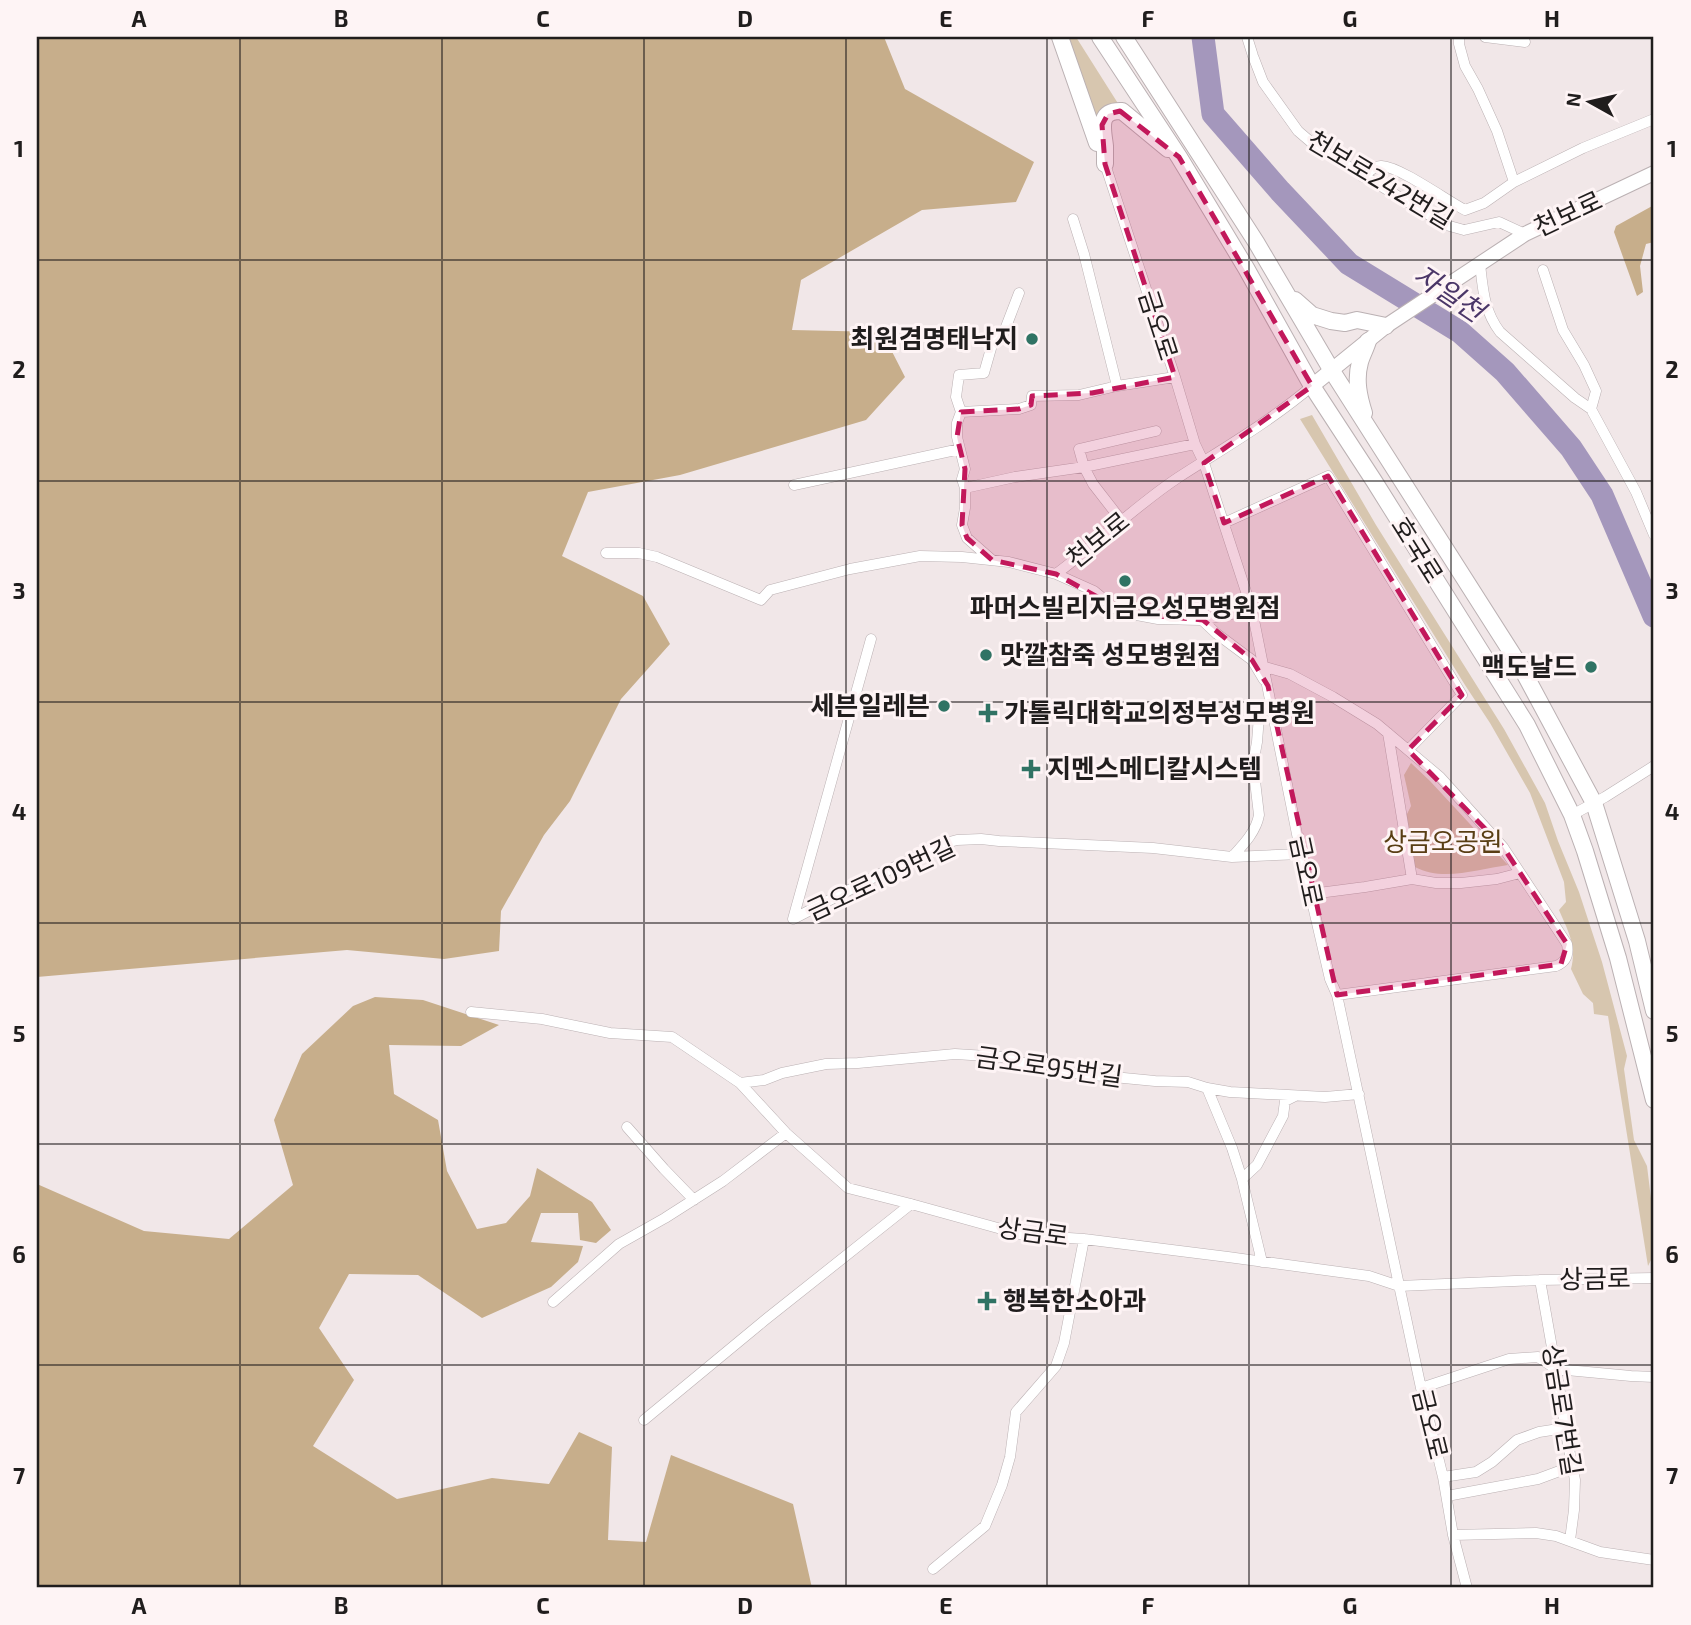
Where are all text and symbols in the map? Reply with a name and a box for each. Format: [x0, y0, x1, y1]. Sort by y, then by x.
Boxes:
text: A [131, 4, 147, 32]
text: B [334, 4, 348, 32]
text: C [536, 4, 550, 32]
text: D [737, 4, 753, 32]
text: E [939, 4, 953, 32]
text: F [1142, 4, 1155, 32]
text: G [1343, 4, 1357, 32]
text: H [1544, 4, 1560, 32]
north arrow [1554, 66, 1624, 136]
text: N [1560, 91, 1585, 108]
street label: 천보로242번길 [1302, 123, 1459, 234]
text: 1 [14, 134, 24, 162]
text: 1 [1667, 134, 1677, 162]
street label: 천보로 [1528, 183, 1606, 242]
water label: 자일천 [1408, 256, 1494, 330]
street label: 금오로 [1134, 286, 1185, 363]
place label: 최원겸명태낙지 [851, 322, 1018, 353]
marker: 최원겸명태낙지 [1024, 331, 1040, 347]
text: 2 [12, 355, 26, 383]
text: 2 [1665, 355, 1679, 383]
street label: 천보로 [1059, 504, 1135, 573]
street label: 호국로 [1386, 511, 1450, 588]
marker: 파머스빌리지금오성모병원점 [1117, 573, 1133, 589]
text: 3 [12, 576, 26, 604]
text: 3 [1665, 576, 1679, 604]
place label: 파머스빌리지금오성모병원점 [970, 591, 1280, 622]
place label: 맛깔참죽 성모병원점 [1000, 638, 1221, 669]
marker: 맛깔참죽 성모병원점 [978, 647, 994, 663]
place label: 맥도날드 [1481, 650, 1577, 681]
marker: 맥도날드 [1583, 659, 1599, 675]
place label: 세븐일레븐 [810, 689, 930, 720]
place label: 가톨릭대학교의정부성모병원 [1004, 696, 1315, 727]
marker: 세븐일레븐 [936, 698, 952, 714]
marker: 가톨릭대학교의정부성모병원 [978, 703, 998, 723]
place label: 지멘스메디칼시스템 [1047, 752, 1262, 783]
marker: 지멘스메디칼시스템 [1021, 759, 1041, 779]
text: 4 [12, 797, 26, 825]
text: 4 [1665, 797, 1679, 825]
park label: 상금오공원 [1383, 825, 1503, 856]
street label: 금오로109번길 [801, 830, 960, 926]
street label: 금오로 [1285, 832, 1330, 909]
text: 5 [13, 1019, 25, 1047]
text: 5 [1666, 1019, 1678, 1047]
street label: 금오로95번길 [974, 1040, 1125, 1091]
street label: 상금로 [996, 1210, 1071, 1251]
text: 6 [12, 1240, 26, 1268]
text: 6 [1665, 1240, 1679, 1268]
street label: 상금로 [1559, 1261, 1631, 1294]
place label: 행복한소아과 [1003, 1284, 1147, 1315]
marker: 행복한소아과 [977, 1291, 997, 1311]
street label: 상금로7번길 [1538, 1342, 1589, 1478]
street label: 금오로 [1408, 1385, 1455, 1462]
text: 7 [13, 1461, 25, 1489]
text: 7 [1666, 1461, 1678, 1489]
text: A [131, 1591, 147, 1619]
text: B [334, 1591, 348, 1619]
text: C [536, 1591, 550, 1619]
text: D [737, 1591, 753, 1619]
text: E [939, 1591, 953, 1619]
text: F [1142, 1591, 1155, 1619]
text: G [1343, 1591, 1357, 1619]
text: H [1544, 1591, 1560, 1619]

